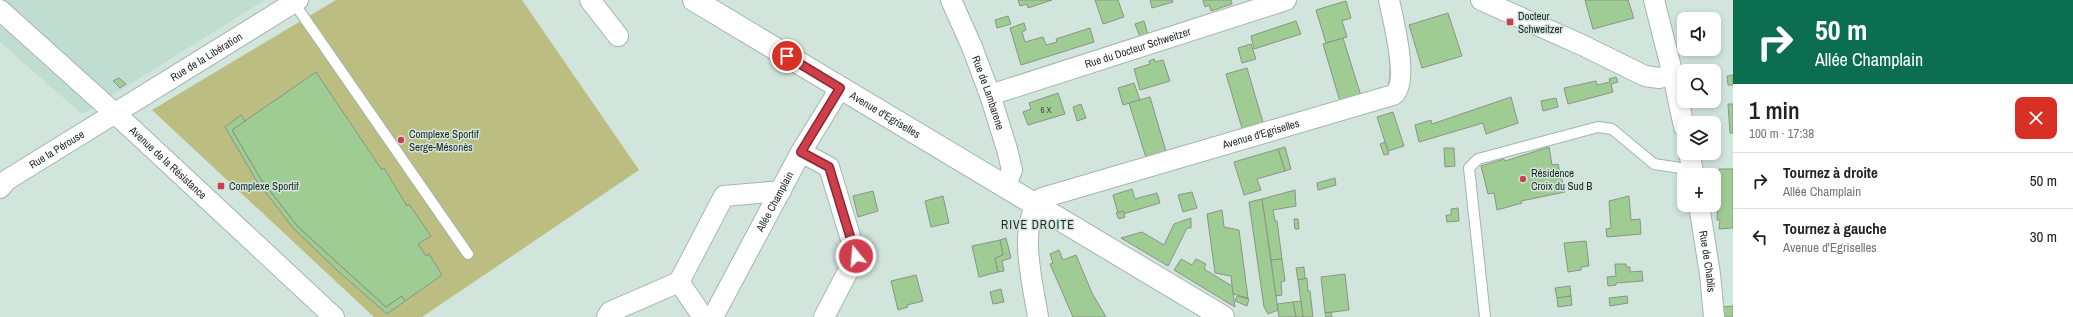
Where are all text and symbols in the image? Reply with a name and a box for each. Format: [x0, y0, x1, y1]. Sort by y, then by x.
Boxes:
place label: Docteur Schweitzer [1518, 9, 1563, 36]
text: 50 m [1815, 11, 1867, 49]
map controls [1677, 12, 1721, 212]
button: sound [1677, 12, 1721, 56]
icon: right [1749, 16, 1801, 68]
marker: Docteur Schweitzer [1505, 17, 1515, 27]
street label: Rue du Docteur Schweitzer [1083, 24, 1192, 71]
street label: Rue de la Libération [168, 29, 245, 84]
pin [770, 39, 804, 73]
icon: arrive [776, 45, 798, 67]
text: Allée Champlain [1815, 47, 1923, 72]
street label: Rue de Lambarene [969, 54, 1007, 131]
button: search [1677, 64, 1721, 108]
street label: Avenue d'Egriselles [847, 88, 923, 141]
text: 1 min [1749, 94, 1800, 126]
button: close [2015, 97, 2057, 139]
house number: 6 X [1040, 104, 1052, 116]
street label: Avenue d'Egriselles [1220, 116, 1301, 152]
button: layers [1677, 116, 1721, 160]
street label: Avenue de la Résistance [126, 123, 210, 202]
text: 100 m · 17:38 [1749, 125, 1814, 142]
street label: Rue la Pérouse [26, 127, 87, 172]
place label: Complexe Sportif Serge-Mésonès [409, 127, 479, 154]
marker: Complexe Sportif Serge-Mésonès [396, 135, 406, 145]
text: Tournez à droite [1783, 162, 1878, 183]
place label: Résidence Croix du Sud B [1531, 166, 1592, 193]
button: + [1677, 168, 1721, 212]
street label: Allée Champlain [752, 169, 796, 235]
icon: right [1749, 170, 1771, 192]
text: 50 m [2030, 170, 2057, 191]
marker: Résidence Croix du Sud B [1518, 174, 1528, 184]
place label: Complexe Sportif [229, 179, 299, 193]
marker: Complexe Sportif [216, 181, 226, 191]
text: Allée Champlain [1783, 183, 1861, 200]
district label: RIVE DROITE [1001, 217, 1075, 233]
text: Tournez à gauche [1783, 218, 1887, 239]
icon: left [1749, 226, 1771, 248]
text: 30 m [2030, 226, 2057, 247]
street label: Rue de Chablis [1696, 229, 1719, 293]
position arrow [835, 235, 877, 277]
text: Avenue d'Egriselles [1783, 239, 1877, 256]

